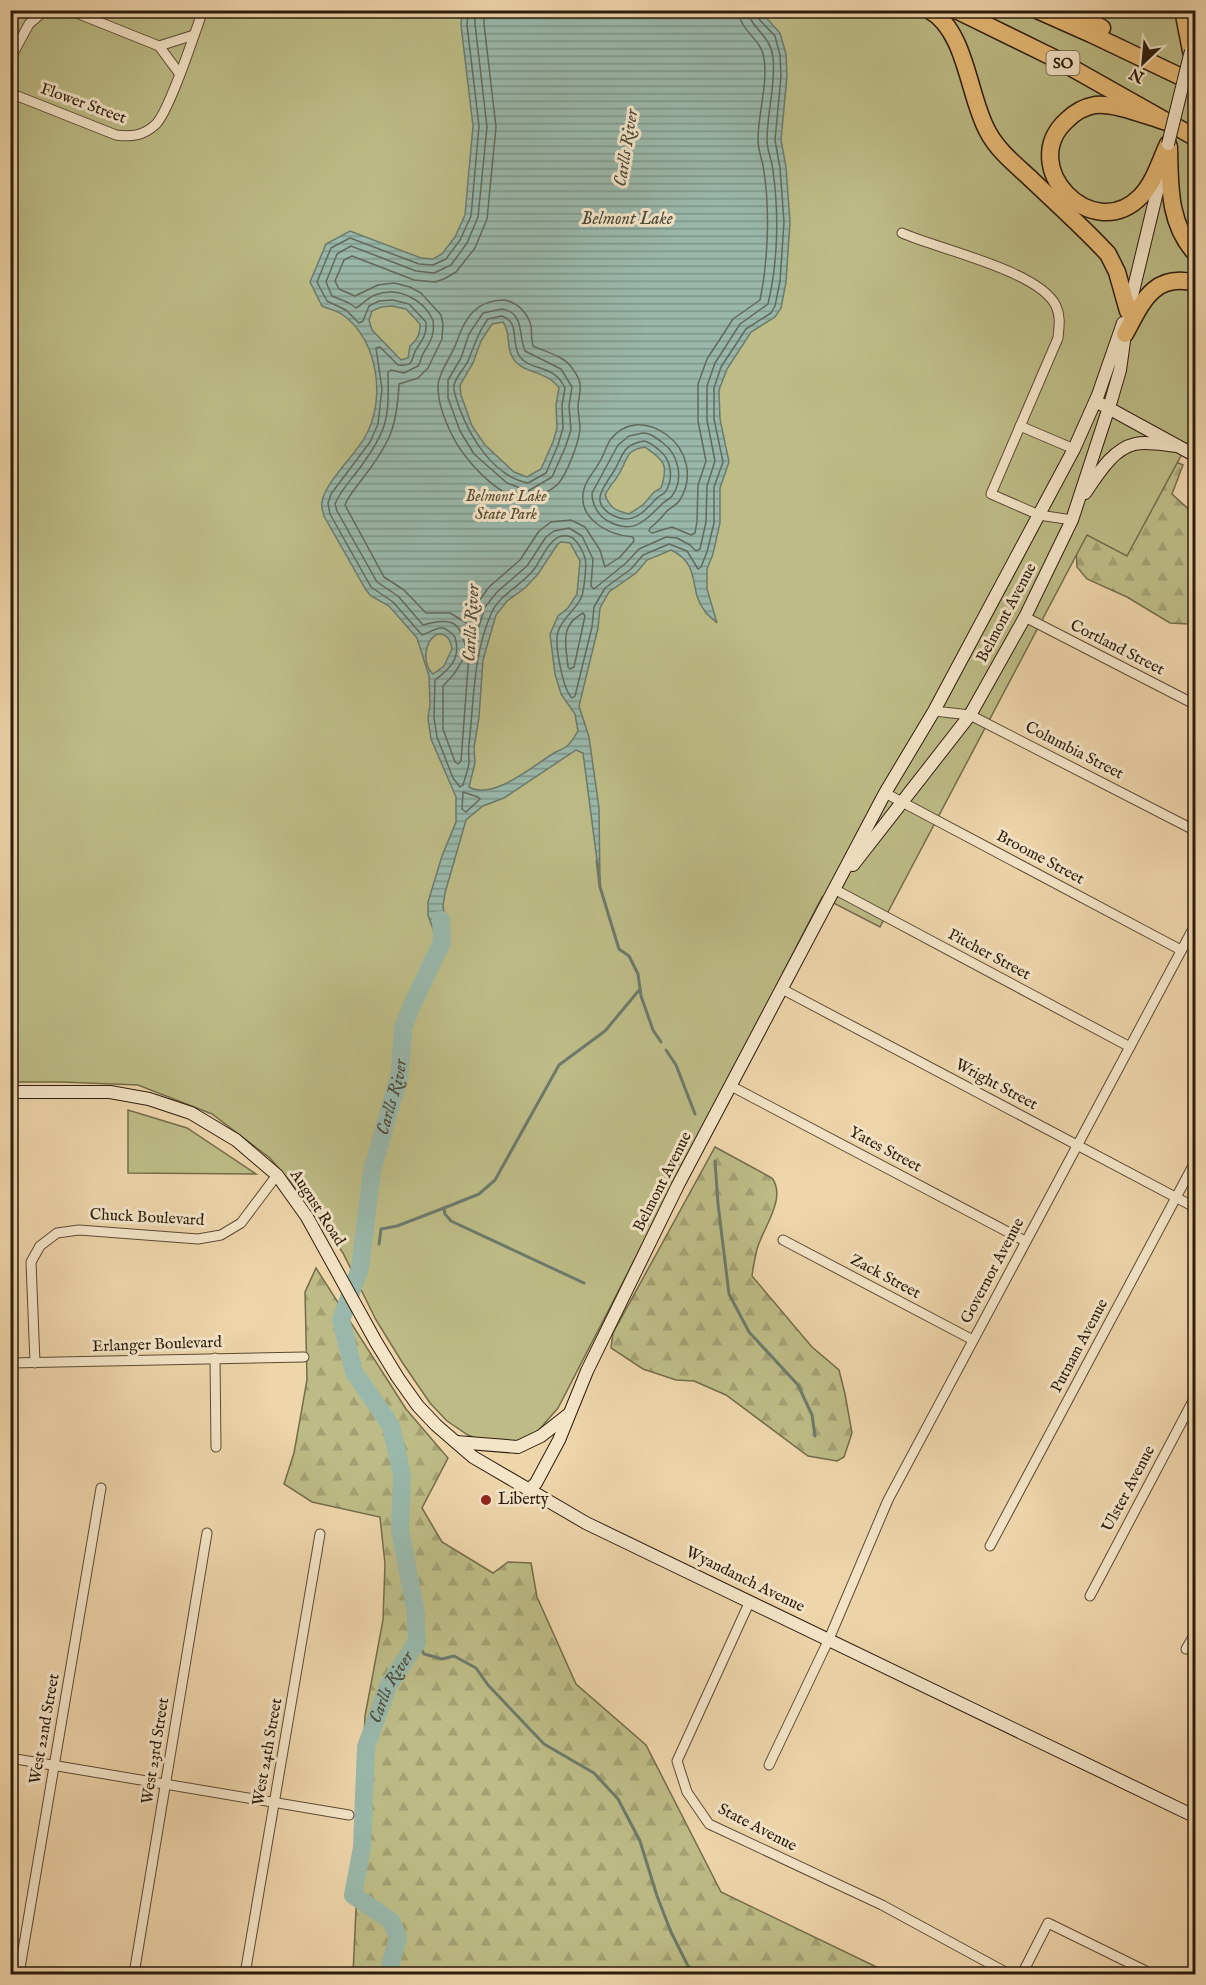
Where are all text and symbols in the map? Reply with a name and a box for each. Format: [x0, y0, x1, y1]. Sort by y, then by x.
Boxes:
north arrow [1113, 33, 1173, 93]
road number: SO [1046, 51, 1080, 75]
text: N [1127, 63, 1149, 87]
street label: Flower Street [37, 79, 129, 129]
water label: Carlls River [610, 107, 645, 188]
water label: Belmont Lake [581, 208, 673, 231]
park label: Belmont Lake State Park [465, 487, 547, 525]
street label: Belmont Avenue [972, 560, 1042, 666]
water label: Carlls River [458, 583, 486, 662]
street label: Cortland Street [1067, 616, 1168, 681]
street label: Columbia Street [1021, 718, 1127, 785]
street label: Broome Street [993, 826, 1088, 890]
street label: Pitcher Street [944, 925, 1034, 985]
street label: Wright Street [951, 1055, 1041, 1115]
water label: Carlls River [371, 1058, 412, 1138]
street label: Yates Street [845, 1123, 925, 1178]
street label: Belmont Avenue [629, 1129, 697, 1235]
street label: August Road [284, 1165, 349, 1250]
street label: Chuck Boulevard [89, 1205, 205, 1231]
street label: Governor Avenue [957, 1215, 1029, 1327]
street label: Zack Street [846, 1250, 924, 1304]
street label: Putnam Avenue [1047, 1296, 1113, 1396]
street label: Erlanger Boulevard [92, 1333, 223, 1357]
street label: Ulster Avenue [1098, 1442, 1160, 1536]
place label: Liberty [498, 1490, 549, 1510]
marker: Liberty [479, 1493, 493, 1507]
street label: Wyandanch Avenue [682, 1543, 808, 1617]
water label: Carlls River [364, 1646, 420, 1726]
street label: West 22nd Street [25, 1672, 65, 1786]
street label: West 23rd Street [138, 1696, 174, 1806]
street label: West 24th Street [249, 1696, 287, 1807]
street label: State Avenue [714, 1800, 800, 1856]

